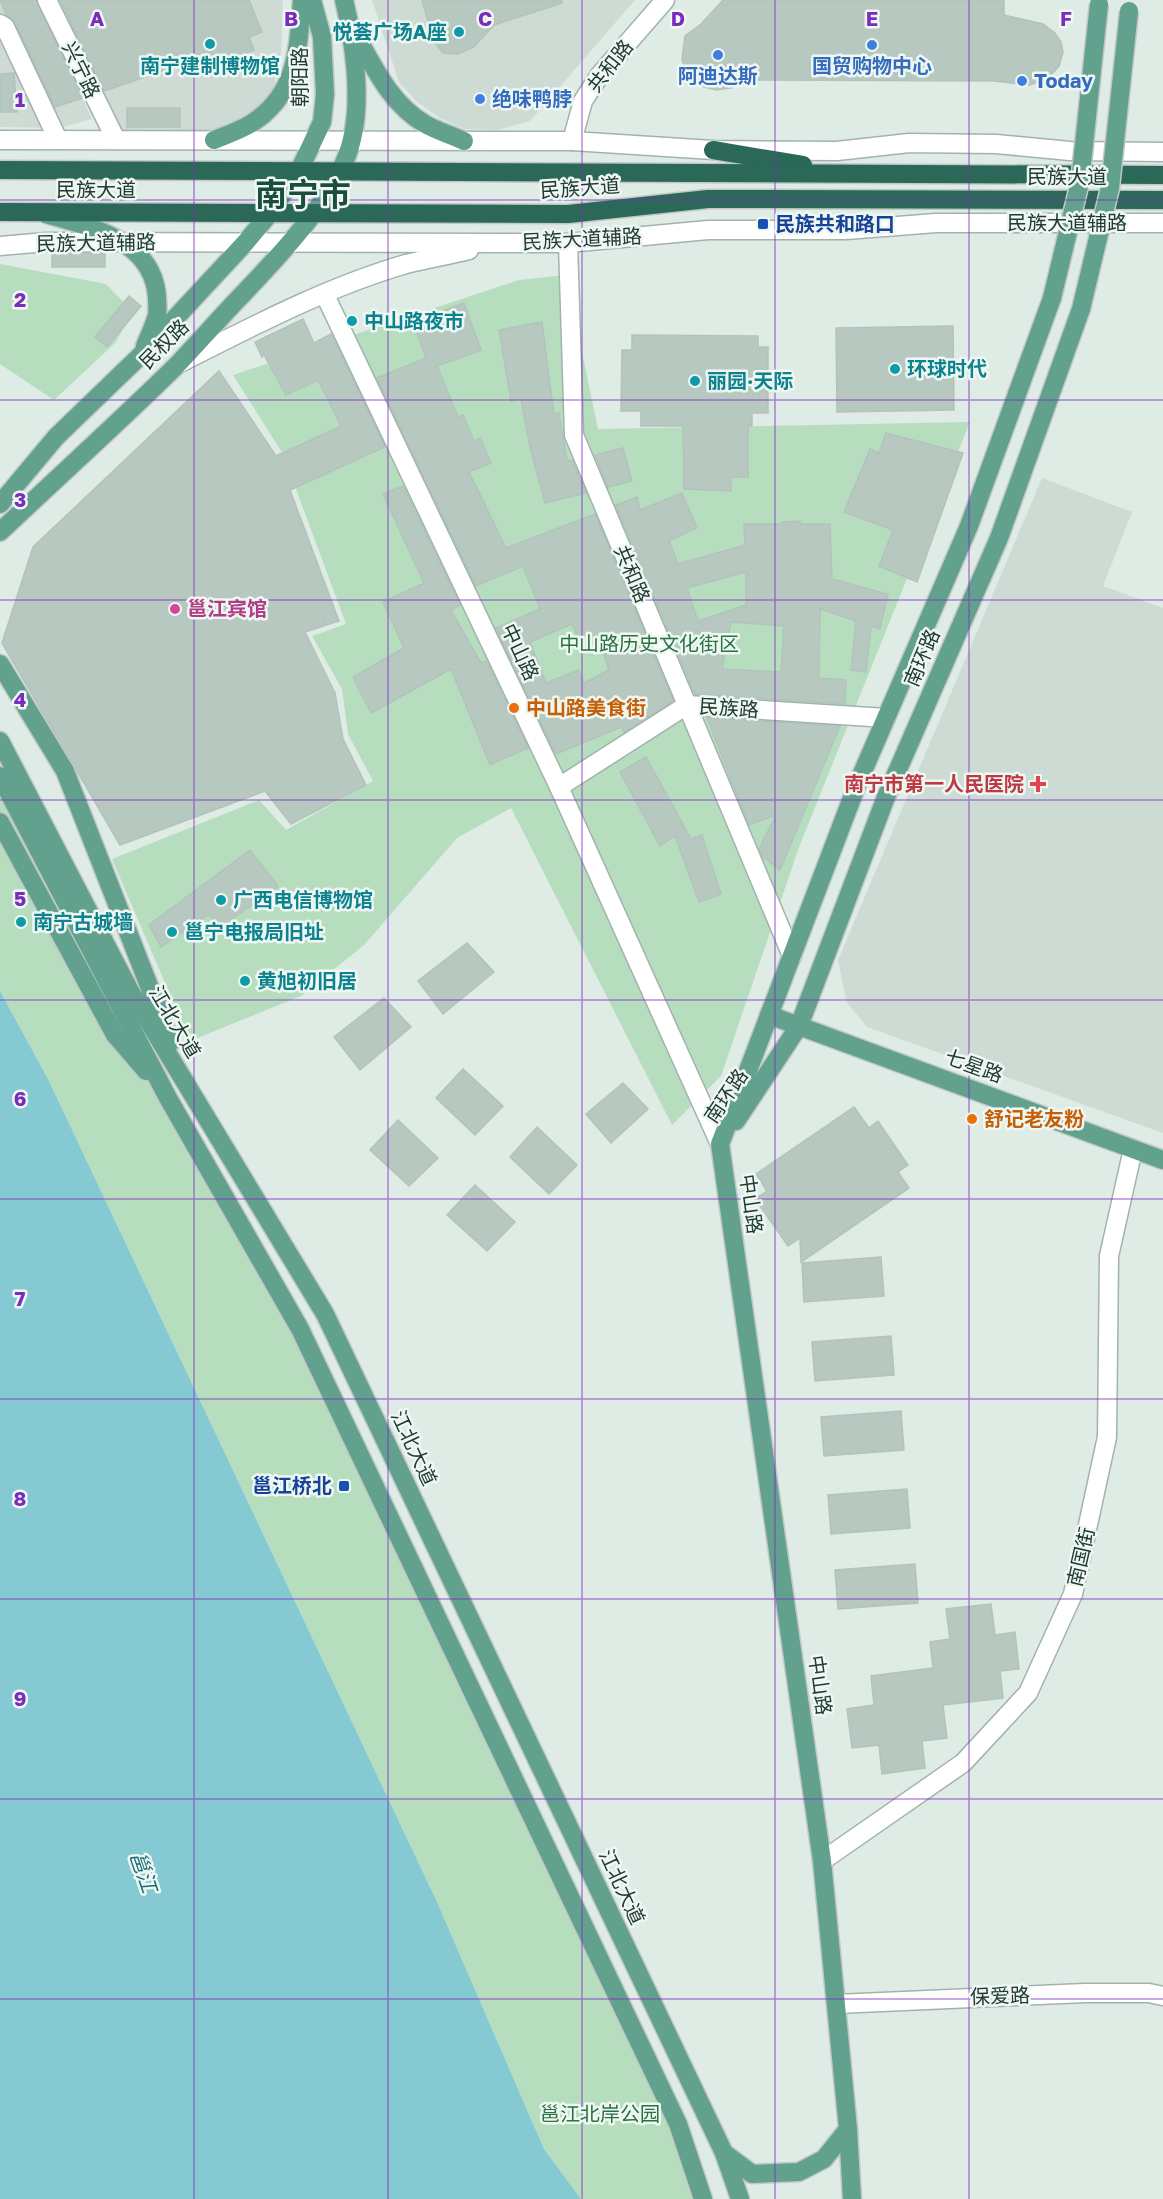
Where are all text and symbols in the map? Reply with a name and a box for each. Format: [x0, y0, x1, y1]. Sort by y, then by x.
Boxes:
text: A [90, 6, 104, 30]
text: B [284, 6, 298, 30]
text: C [478, 6, 492, 30]
text: D [671, 6, 685, 30]
text: E [866, 6, 878, 30]
text: F [1060, 6, 1072, 30]
place label: 悦荟广场A座 [333, 19, 447, 43]
marker: 悦荟广场A座 [452, 25, 466, 39]
street label: 共和路 [581, 34, 637, 96]
street label: 兴宁路 [58, 37, 106, 102]
marker: 南宁建制博物馆 [203, 37, 217, 51]
marker: 国贸购物中心 [865, 38, 879, 52]
street label: 朝阳路 [287, 47, 311, 107]
marker: 阿迪达斯 [711, 48, 725, 62]
place label: 南宁建制博物馆 [140, 53, 280, 77]
place label: 国贸购物中心 [812, 53, 932, 77]
place label: 阿迪达斯 [678, 63, 758, 87]
place label: Today [1034, 68, 1093, 92]
marker: Today [1015, 74, 1029, 88]
place label: 绝味鸭脖 [492, 86, 572, 110]
text: 1 [15, 87, 25, 111]
marker: 绝味鸭脖 [473, 92, 487, 106]
street label: 民族大道 [1027, 164, 1107, 188]
street label: 民族大道 [539, 172, 621, 202]
district label: 南宁市 [255, 175, 351, 213]
street label: 民族大道 [56, 177, 136, 201]
street label: 民族大道辅路 [1007, 210, 1127, 234]
place label: 民族共和路口 [775, 211, 895, 235]
marker: 民族共和路口 [756, 217, 770, 231]
street label: 民族大道辅路 [521, 223, 642, 253]
street label: 民族大道辅路 [36, 229, 156, 255]
text: 2 [14, 287, 26, 311]
place label: 中山路夜市 [364, 308, 464, 332]
street label: 民权路 [134, 314, 193, 373]
marker: 中山路夜市 [345, 314, 359, 328]
place label: 环球时代 [907, 356, 987, 380]
marker: 环球时代 [888, 362, 902, 376]
place label: 丽园·天际 [707, 368, 793, 392]
marker: 丽园·天际 [688, 374, 702, 388]
text: 3 [14, 487, 26, 511]
street label: 共和路 [610, 541, 656, 606]
place label: 邕江宾馆 [187, 596, 267, 620]
marker: 邕江宾馆 [168, 602, 182, 616]
street label: 中山路 [497, 619, 544, 684]
street label: 南环路 [898, 625, 944, 690]
park label: 中山路历史文化街区 [559, 631, 739, 655]
text: 4 [14, 687, 26, 711]
street label: 民族路 [698, 693, 760, 721]
place label: 中山路美食街 [526, 695, 646, 719]
marker: 中山路美食街 [507, 701, 521, 715]
place label: 南宁市第一人民医院 [844, 771, 1024, 795]
marker: 南宁市第一人民医院 [1029, 775, 1047, 793]
text: 5 [14, 886, 26, 910]
place label: 广西电信博物馆 [233, 887, 373, 911]
marker: 广西电信博物馆 [214, 893, 228, 907]
place label: 南宁古城墙 [33, 909, 133, 933]
marker: 南宁古城墙 [14, 915, 28, 929]
place label: 邕宁电报局旧址 [184, 919, 324, 943]
marker: 邕宁电报局旧址 [165, 925, 179, 939]
place label: 黄旭初旧居 [257, 968, 357, 992]
marker: 黄旭初旧居 [238, 974, 252, 988]
street label: 江北大道 [145, 981, 207, 1062]
street label: 七星路 [942, 1044, 1007, 1087]
street label: 南环路 [698, 1064, 752, 1127]
text: 6 [14, 1086, 26, 1110]
place label: 舒记老友粉 [984, 1106, 1084, 1130]
marker: 舒记老友粉 [965, 1112, 979, 1126]
street label: 中山路 [736, 1172, 768, 1235]
text: 7 [15, 1286, 26, 1310]
street label: 江北大道 [387, 1406, 443, 1489]
place label: 邕江桥北 [252, 1473, 332, 1497]
marker: 邕江桥北 [337, 1479, 351, 1493]
text: 8 [14, 1486, 26, 1510]
street label: 南国街 [1062, 1525, 1098, 1589]
street label: 中山路 [805, 1653, 837, 1716]
text: 9 [14, 1686, 26, 1710]
street label: 江北大道 [595, 1845, 651, 1928]
water label: 邕江 [125, 1848, 164, 1898]
street label: 保爱路 [970, 1982, 1030, 2008]
park label: 邕江北岸公园 [540, 2101, 660, 2125]

